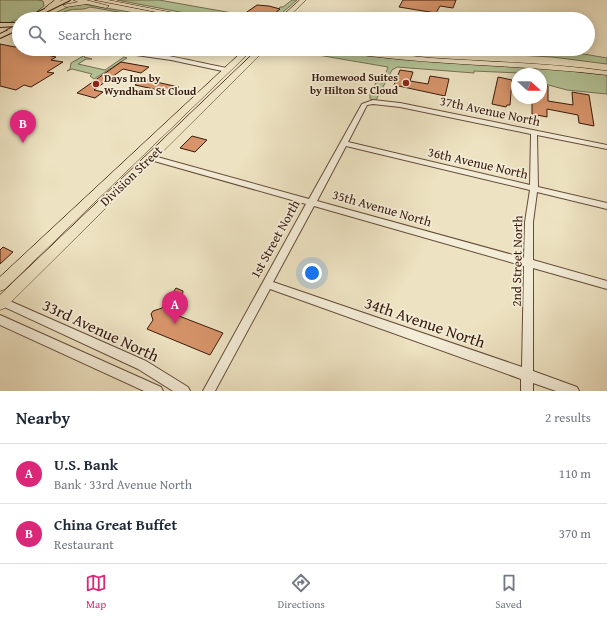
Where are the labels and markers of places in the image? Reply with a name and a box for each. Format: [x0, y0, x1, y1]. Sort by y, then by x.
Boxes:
place label: Homewood Suites by Hilton St Cloud [310, 69, 399, 98]
place label: Days Inn by Wyndham St Cloud [104, 70, 197, 99]
marker: Homewood Suites by Hilton St Cloud [401, 78, 411, 88]
marker: Days Inn by Wyndham St Cloud [91, 79, 101, 89]
pin: B [10, 110, 36, 143]
pin: A [162, 291, 188, 324]

